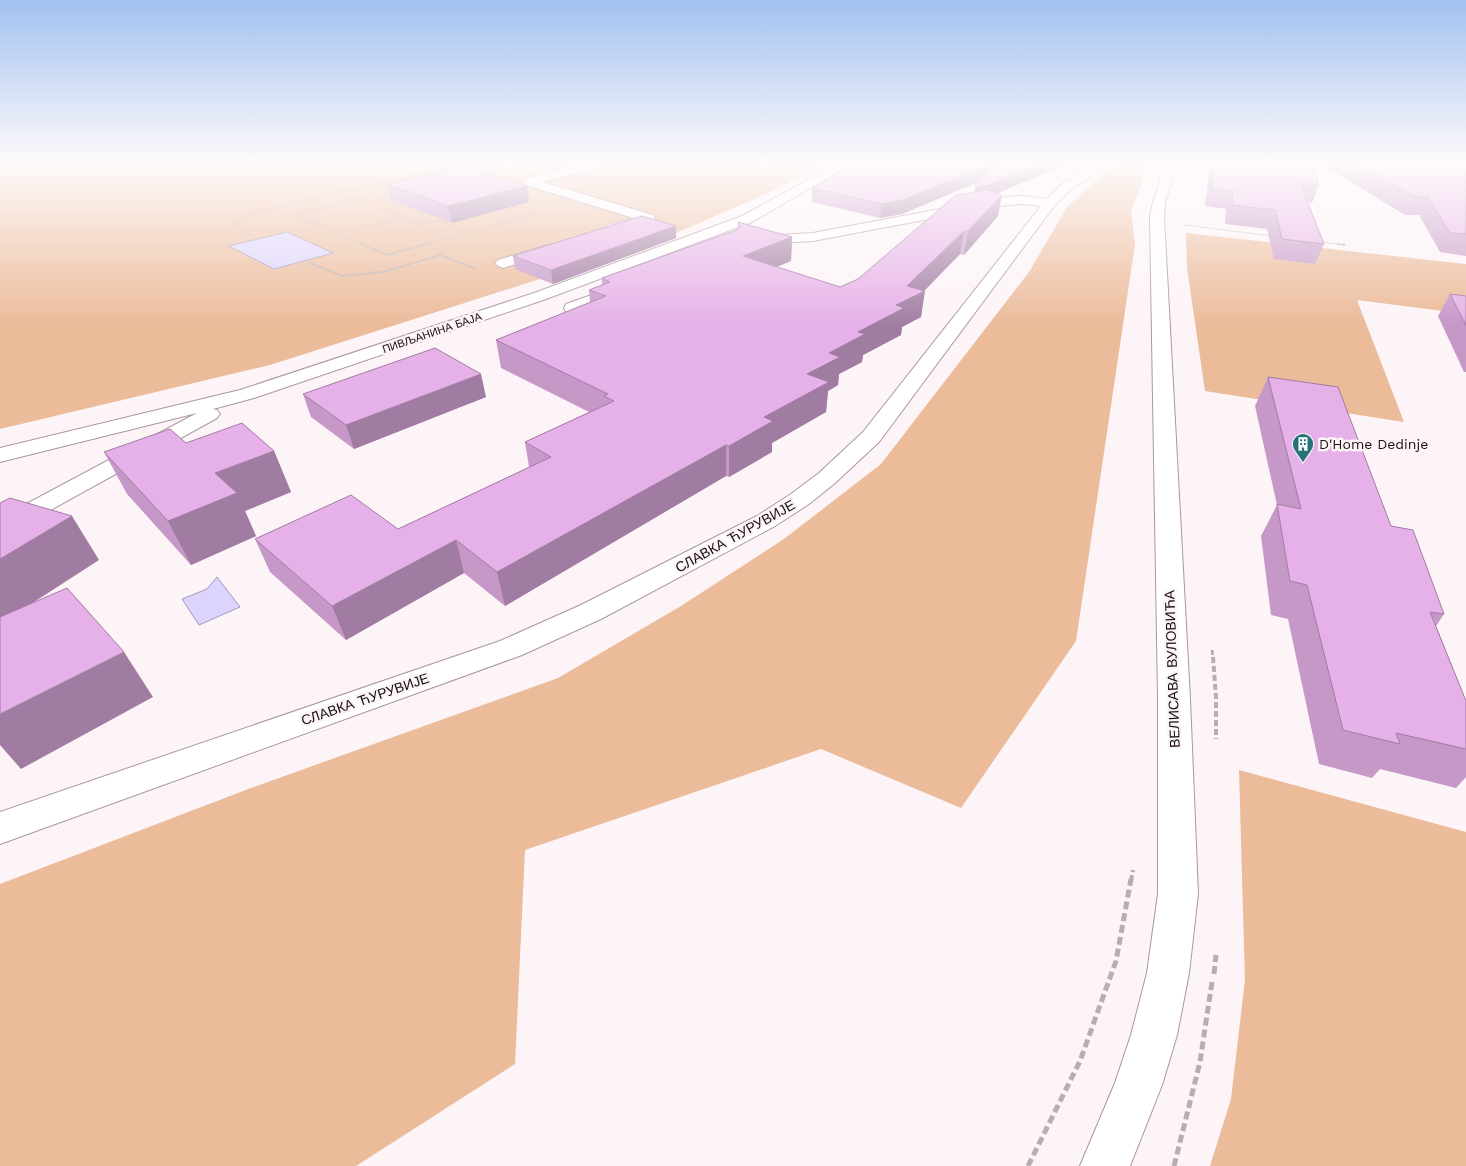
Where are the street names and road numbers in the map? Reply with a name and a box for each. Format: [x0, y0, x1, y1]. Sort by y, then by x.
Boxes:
street label: ПИВЉАНИНА БАЈА [381, 310, 484, 356]
street label: СЛАВКА ЋУРУВИЈЕ [672, 496, 798, 576]
street label: ВЕЛИСАВА ВУЛОВИЋА [1161, 589, 1183, 748]
street label: СЛАВКА ЋУРУВИЈЕ [299, 670, 431, 728]

